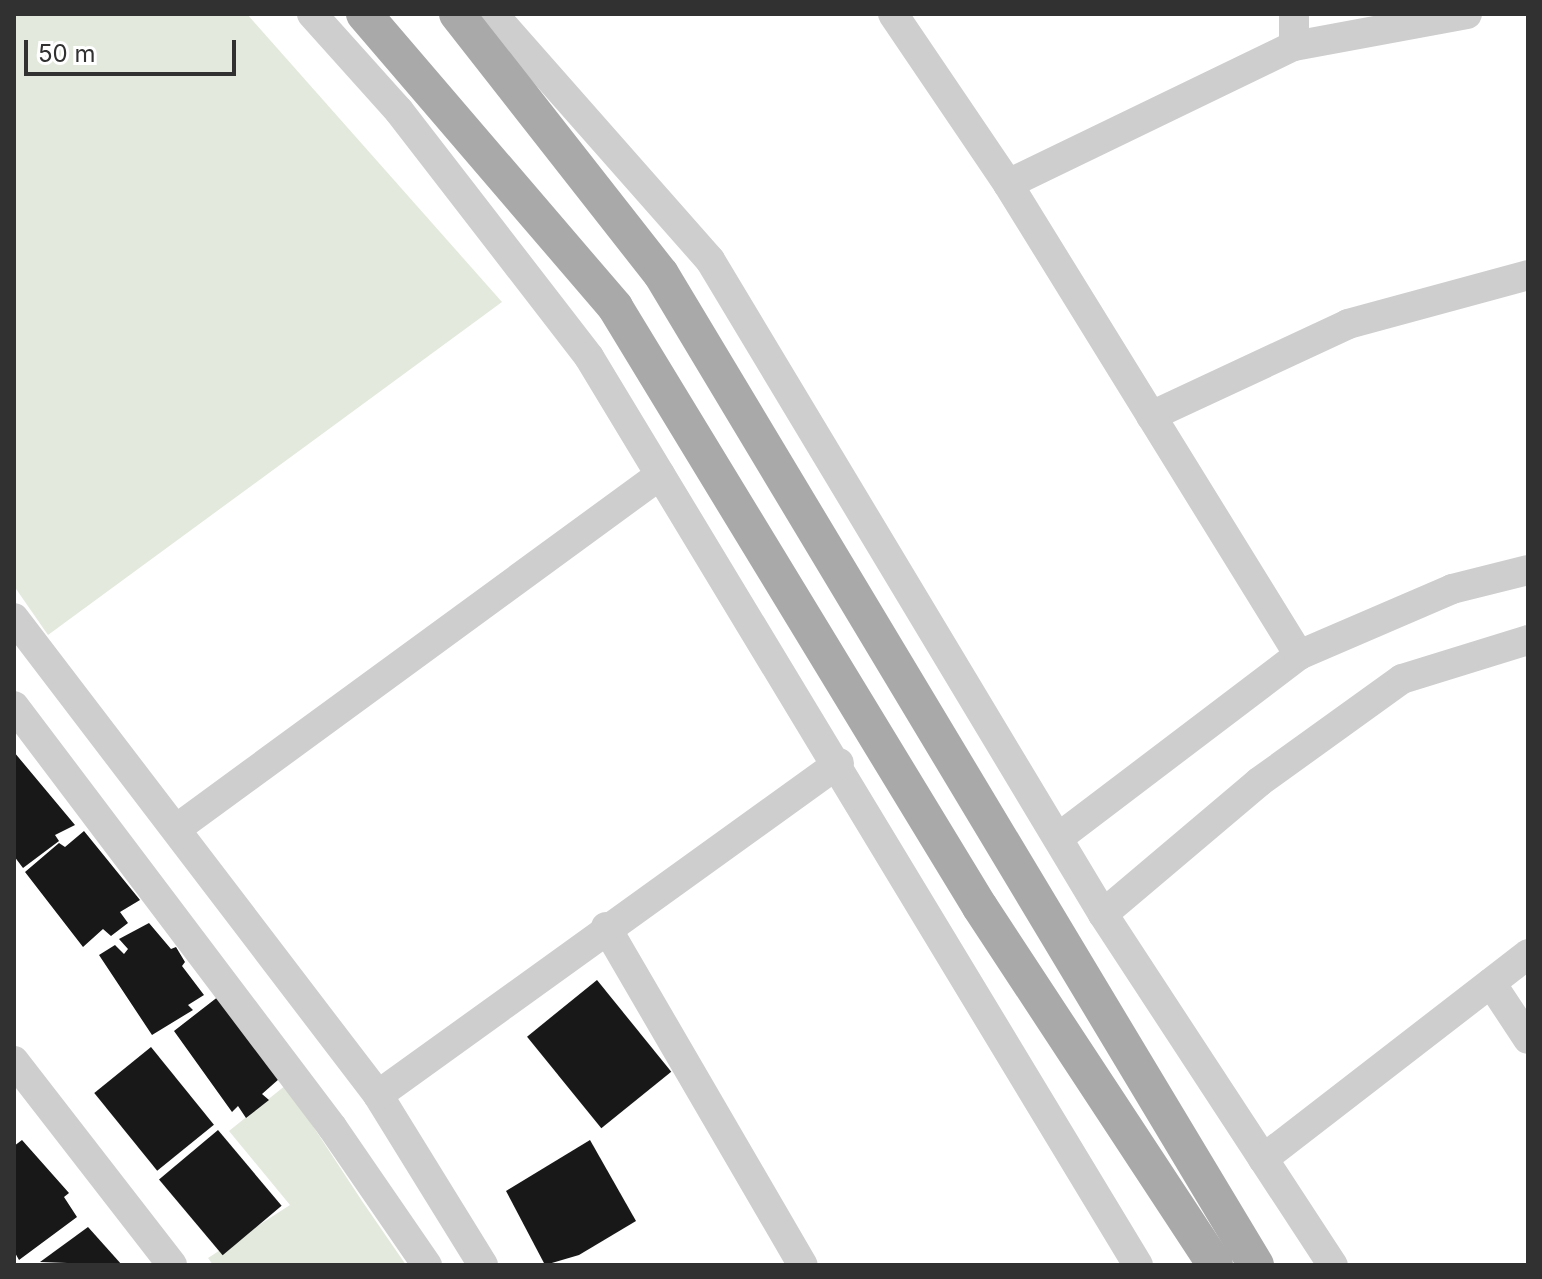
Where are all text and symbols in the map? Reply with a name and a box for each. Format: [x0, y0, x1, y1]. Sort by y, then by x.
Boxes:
scale bar [28, 24, 240, 74]
text: 50 m [38, 39, 96, 68]

